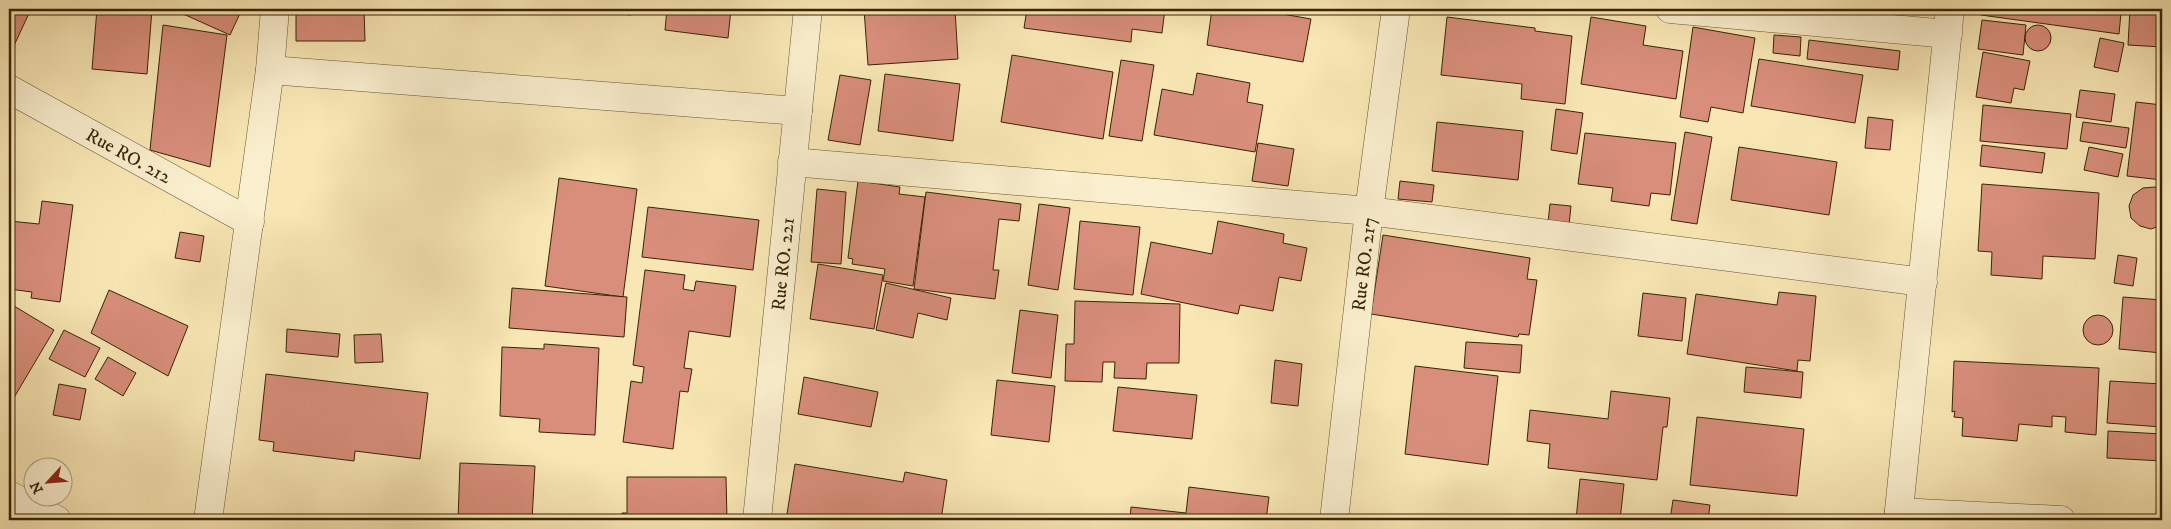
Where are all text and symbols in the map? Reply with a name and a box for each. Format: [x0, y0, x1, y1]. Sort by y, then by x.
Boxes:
street label: Rue RO. 212 [82, 124, 175, 189]
street label: Rue RO. 221 [767, 216, 800, 312]
street label: Rue RO. 217 [1347, 216, 1382, 312]
north arrow [22, 456, 72, 506]
text: N [26, 478, 48, 496]

